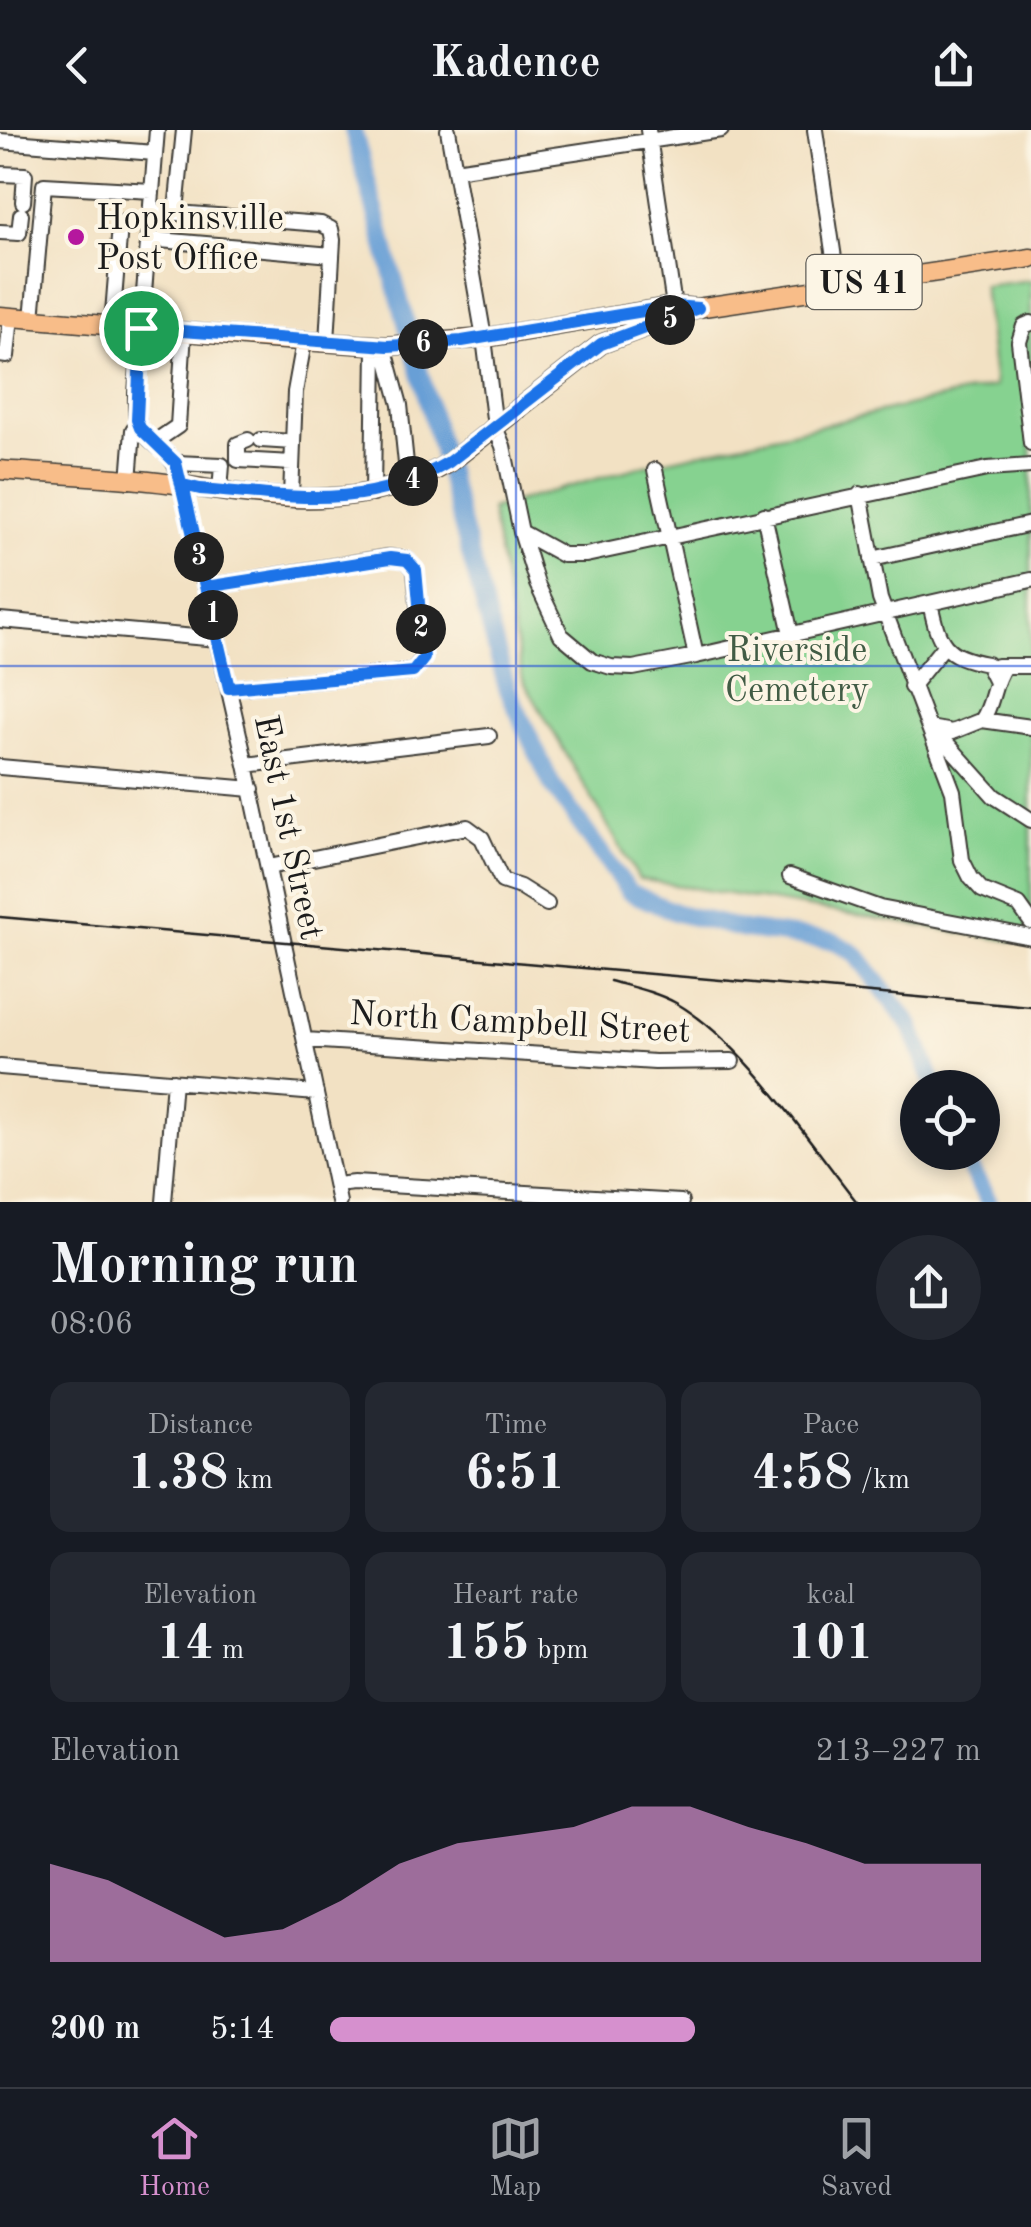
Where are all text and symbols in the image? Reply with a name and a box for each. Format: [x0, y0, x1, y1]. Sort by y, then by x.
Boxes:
icon: back [50, 38, 105, 93]
icon: share [926, 38, 981, 93]
text: Kadence [430, 42, 601, 87]
place label: Hopkinsville Post Office [96, 202, 284, 277]
marker: Hopkinsville Post Office [65, 226, 87, 248]
road number: US 41 [806, 255, 922, 309]
pin [99, 286, 184, 371]
pin: 5 [645, 295, 695, 345]
icon: arrive [114, 301, 169, 356]
text: 5 [662, 306, 678, 334]
pin: 6 [398, 319, 448, 369]
text: 6 [415, 330, 431, 358]
pin: 4 [388, 456, 438, 506]
text: 4 [405, 467, 421, 495]
pin: 3 [174, 532, 224, 582]
text: 3 [191, 543, 207, 571]
pin: 1 [188, 590, 238, 640]
text: 1 [205, 601, 221, 629]
pin: 2 [396, 604, 446, 654]
text: 2 [413, 615, 429, 643]
park label: Riverside Cemetery [725, 634, 869, 709]
street label: East 1st Street [247, 712, 328, 943]
street label: North Campbell Street [348, 997, 691, 1050]
map controls [900, 1070, 1000, 1170]
button: locate [900, 1070, 1000, 1170]
button: share [876, 1235, 981, 1340]
text: Morning run [50, 1240, 359, 1295]
text: 08:06 [50, 1309, 133, 1341]
text: Distance [147, 1412, 253, 1440]
text: Time [484, 1412, 547, 1440]
text: Pace [802, 1412, 859, 1440]
text: 1.38 [127, 1450, 228, 1500]
text: 6:51 [465, 1450, 566, 1500]
text: 4:58 [752, 1450, 853, 1500]
text: km [228, 1467, 273, 1495]
text: /km [853, 1467, 910, 1495]
text: Elevation [143, 1582, 257, 1610]
text: Heart rate [453, 1582, 578, 1610]
text: kcal [807, 1582, 855, 1610]
text: 14 [156, 1620, 214, 1670]
text: 155 [443, 1620, 530, 1670]
text: 101 [787, 1620, 874, 1670]
text: m [214, 1637, 244, 1665]
text: bpm [530, 1637, 588, 1665]
text: Elevation [50, 1736, 180, 1768]
text: 213–227 m [815, 1736, 981, 1768]
text: 200 m [50, 2014, 140, 2046]
text: 5:14 [210, 2014, 275, 2046]
tab: Home [139, 2111, 210, 2206]
tab: Map [488, 2111, 543, 2206]
tab: Saved [821, 2111, 892, 2206]

